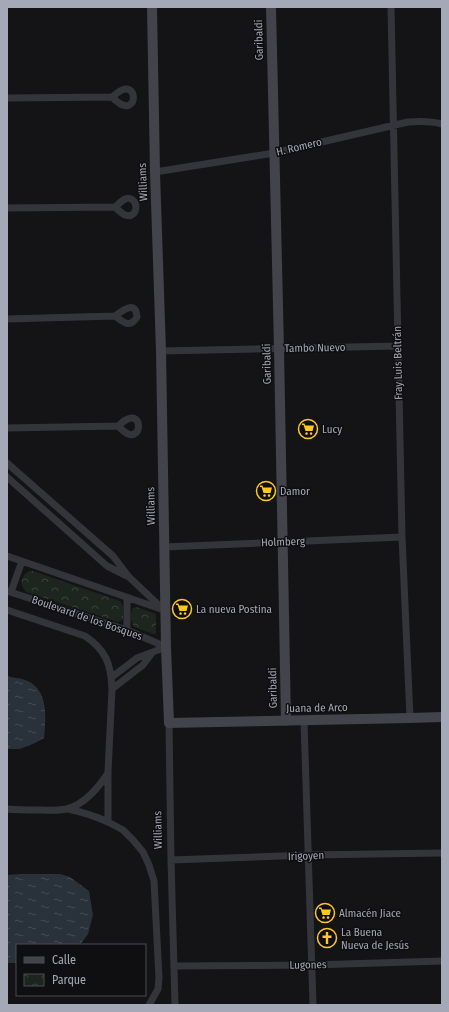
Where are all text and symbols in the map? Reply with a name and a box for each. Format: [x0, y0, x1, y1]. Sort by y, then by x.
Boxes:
street label: Garibaldi [252, 19, 266, 61]
street label: H. Romero [275, 135, 323, 159]
street label: Williams [136, 162, 150, 201]
street label: Fray Luis Beltrán [391, 326, 405, 400]
street label: Tambo Nuevo [284, 341, 346, 355]
street label: Garibaldi [260, 343, 274, 385]
supermarket icon: Lucy [297, 418, 319, 440]
place label: Lucy [322, 423, 342, 436]
supermarket icon: Damor [255, 480, 277, 502]
place label: Damor [280, 485, 310, 498]
street label: Williams [144, 487, 158, 525]
street label: Holmberg [261, 535, 306, 549]
street label: Boulevard de los Bosques [30, 593, 144, 643]
supermarket icon: La nueva Postina [171, 598, 193, 620]
place label: La nueva Postina [196, 603, 272, 616]
street label: Garibaldi [266, 667, 280, 709]
street label: Juana de Arco [286, 701, 348, 715]
street label: Williams [151, 811, 165, 849]
street label: Irigoyen [288, 849, 324, 863]
supermarket icon: Almacén Jiace [314, 902, 336, 924]
place label: Almacén Jiace [339, 907, 401, 920]
place label: La Buena Nueva de Jesús [341, 926, 409, 952]
church icon: La Buena Nueva de Jesús [316, 927, 338, 949]
legend [16, 944, 146, 996]
text: Calle [52, 953, 76, 967]
street label: Lugones [289, 958, 327, 972]
text: Parque [52, 973, 86, 987]

